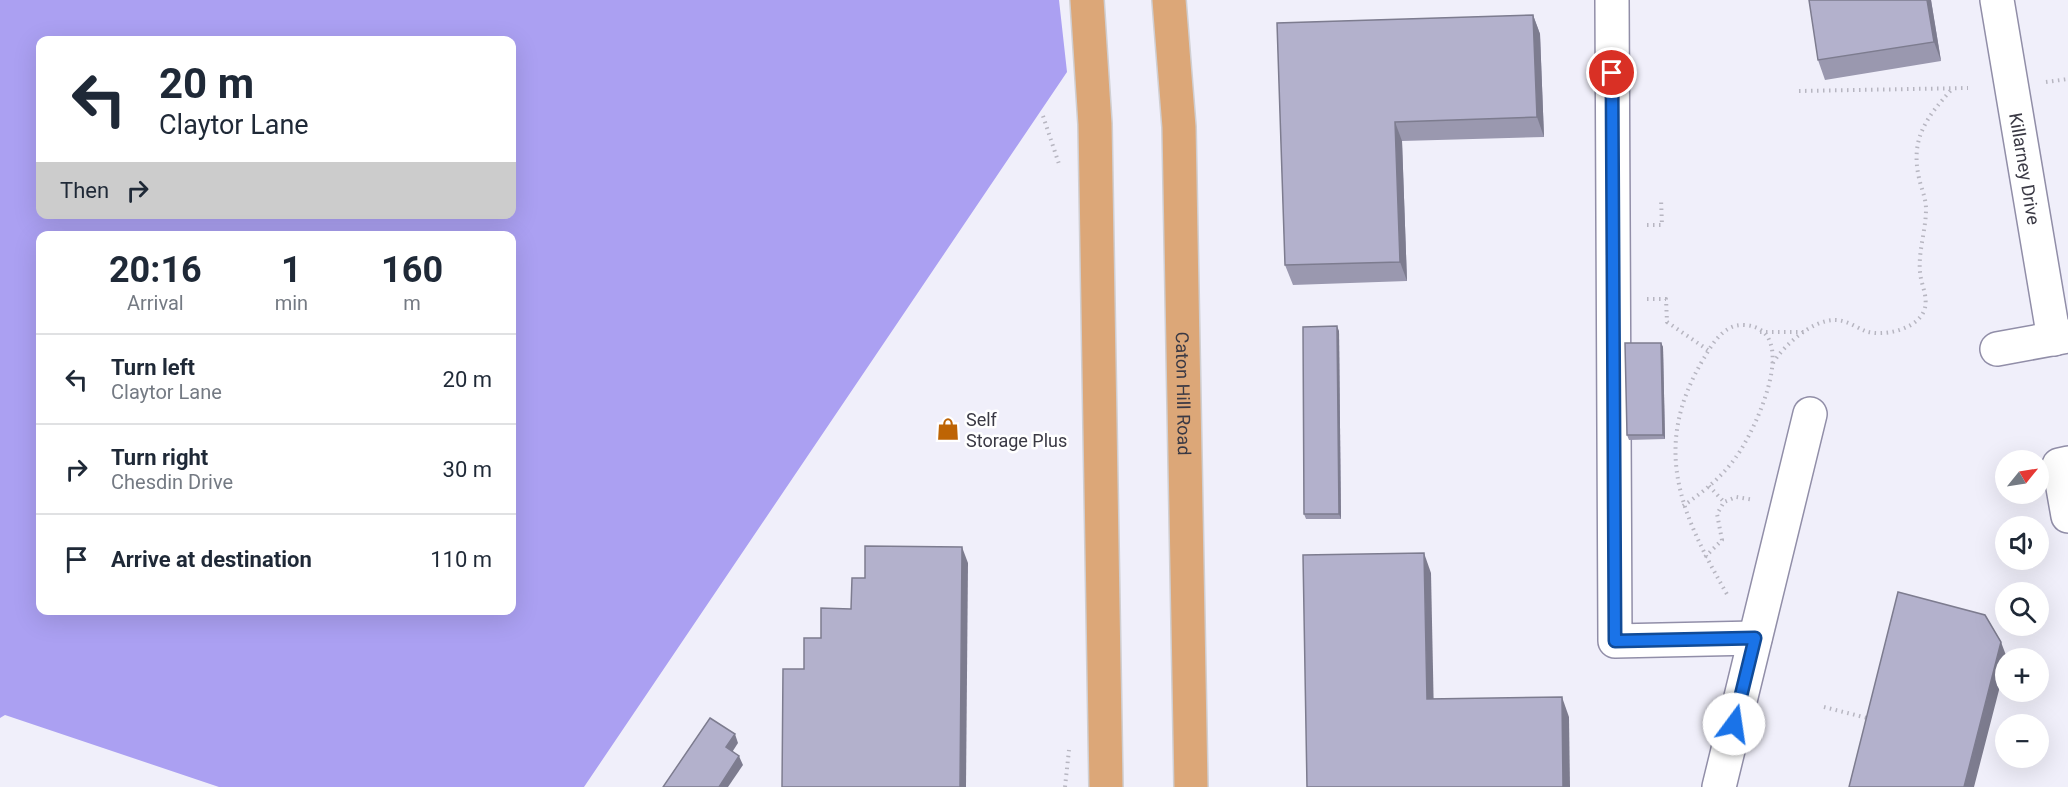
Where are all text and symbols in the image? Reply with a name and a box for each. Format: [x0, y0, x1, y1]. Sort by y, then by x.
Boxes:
pin [1586, 47, 1637, 98]
icon: arrive [1595, 56, 1628, 89]
text: 20 m [159, 59, 254, 108]
icon: left [60, 60, 138, 138]
text: Claytor Lane [159, 109, 309, 141]
street label: Killarney Drive [2006, 111, 2045, 226]
icon: right [121, 174, 154, 207]
text: Then [60, 178, 109, 203]
text: 20:16 [109, 249, 202, 291]
text: 1 [281, 249, 302, 291]
text: 160 [381, 249, 443, 291]
text: Arrival [127, 291, 184, 315]
text: min [275, 291, 308, 315]
text: m [403, 291, 421, 315]
street label: Caton Hill Road [1172, 332, 1195, 456]
text: Turn left [111, 355, 195, 380]
icon: left [60, 363, 93, 396]
text: 20 m [443, 367, 492, 392]
text: Claytor Lane [111, 380, 222, 404]
place label: Self Storage Plus [966, 409, 1067, 451]
shop icon: Self Storage Plus [935, 416, 961, 442]
text: Turn right [111, 445, 208, 470]
north arrow [1995, 450, 2049, 504]
map controls [1995, 450, 2049, 768]
icon: right [60, 453, 93, 486]
text: 30 m [443, 457, 492, 482]
text: Chesdin Drive [111, 470, 233, 494]
button: sound [1995, 516, 2049, 570]
icon: arrive [60, 543, 93, 576]
text: Arrive at destination [111, 547, 312, 572]
text: 110 m [430, 547, 492, 572]
button: search [1995, 582, 2049, 636]
button: + [1995, 648, 2049, 702]
position arrow [1702, 692, 1766, 756]
button: − [1995, 714, 2049, 768]

